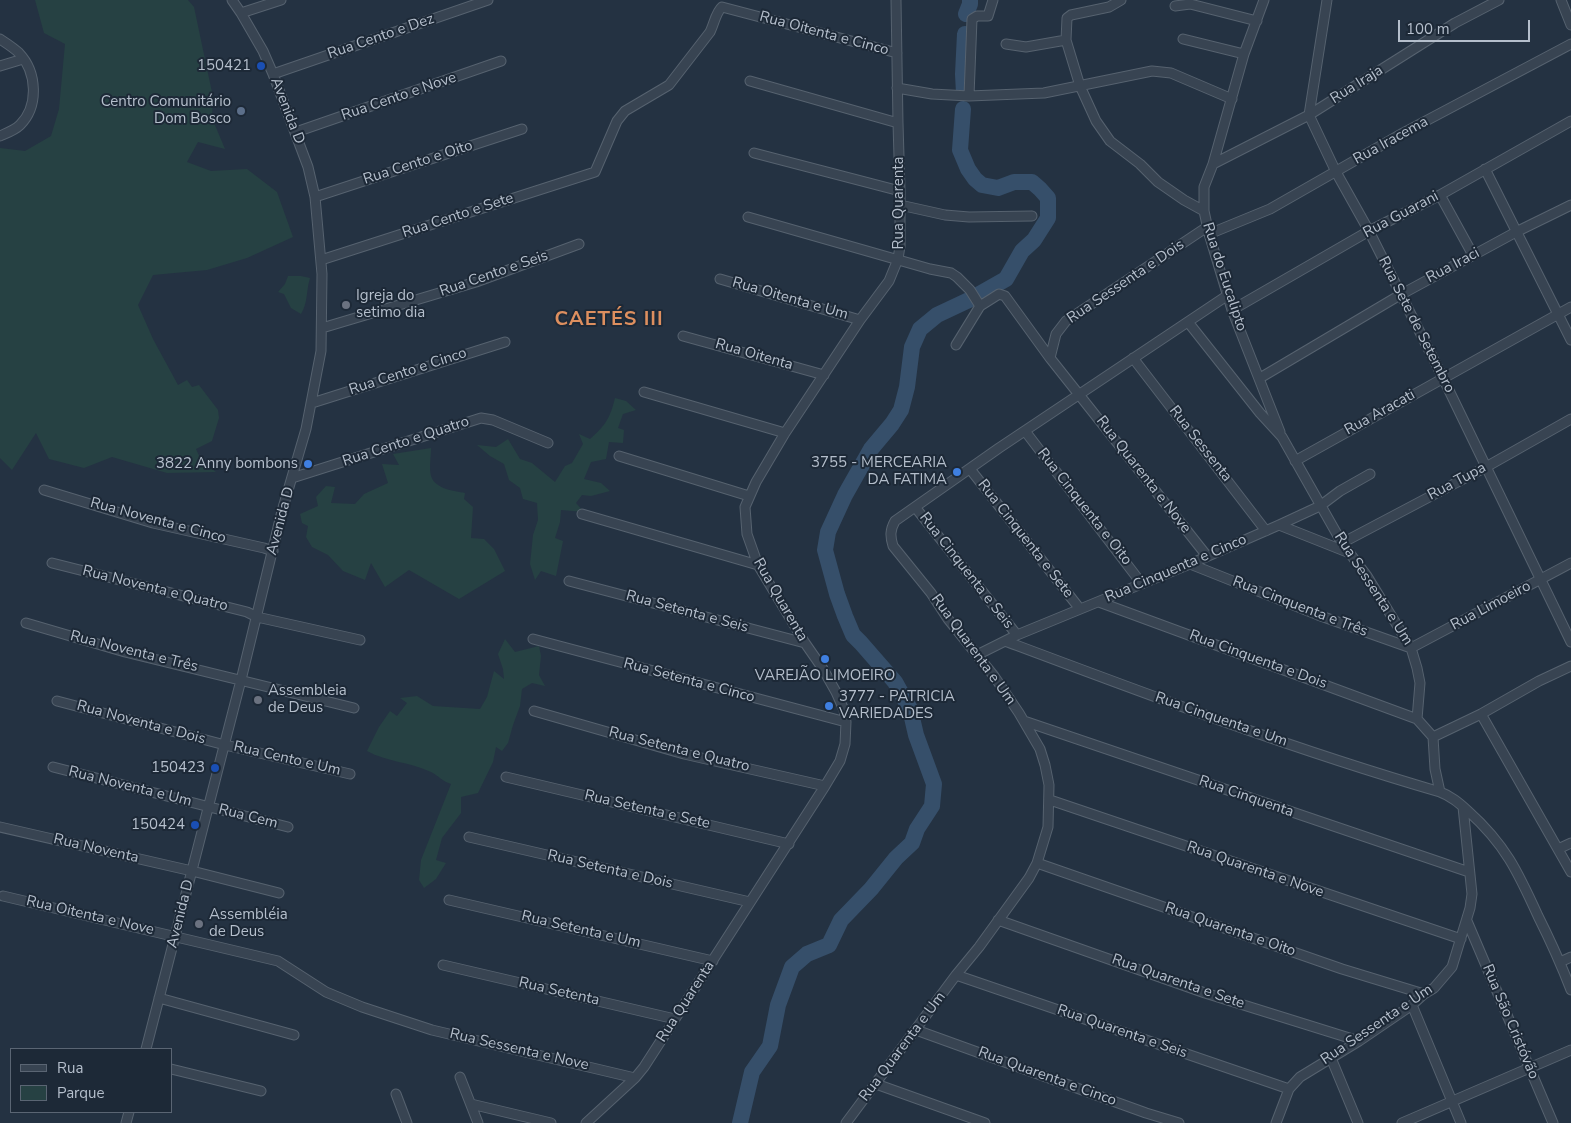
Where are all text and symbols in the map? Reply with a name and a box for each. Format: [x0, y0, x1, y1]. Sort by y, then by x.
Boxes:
street label: Rua Oitenta e Cinco [757, 8, 891, 60]
street label: Rua Cento e Dez [325, 10, 437, 64]
scale bar [1401, 10, 1534, 42]
text: 100 m [1406, 19, 1450, 39]
place label: 150421 [197, 57, 251, 75]
marker: 150421 [255, 60, 267, 72]
street label: Rua Iraja [1327, 62, 1387, 108]
street label: Rua Cento e Nove [339, 69, 459, 125]
street label: Avenida D [266, 75, 308, 147]
place label: Centro Comunitário Dom Bosco [101, 93, 231, 128]
marker: Centro Comunitário Dom Bosco [235, 105, 247, 117]
street label: Rua Iracema [1350, 113, 1432, 169]
street label: Rua Cento e Oito [361, 137, 475, 189]
street label: Rua Quarenta [890, 156, 908, 250]
street label: Rua Guarani [1360, 188, 1442, 242]
street label: Rua Cento e Sete [400, 190, 516, 242]
street label: Rua do Eucalipto [1198, 220, 1250, 334]
street label: Rua Sessenta e Dois [1064, 236, 1188, 328]
street label: Rua Iraci [1423, 244, 1483, 288]
street label: Rua Cento e Seis [437, 247, 551, 301]
street label: Rua Sete de Setembro [1374, 254, 1458, 396]
street label: Rua Oitenta e Um [730, 274, 850, 324]
place label: Igreja do setimo dia [356, 287, 425, 322]
marker: Igreja do setimo dia [340, 299, 352, 311]
district label: CAETÉS III [553, 308, 665, 332]
street label: Rua Oitenta [713, 335, 795, 375]
street label: Rua Cento e Cinco [347, 344, 469, 400]
street label: Rua Aracati [1342, 386, 1418, 440]
street label: Rua Sessenta [1165, 402, 1235, 486]
street label: Rua Cento e Quatro [340, 413, 472, 471]
street label: Rua Quarenta e Nove [1092, 413, 1194, 537]
street label: Rua Cinquenta e Oito [1033, 445, 1135, 569]
place label: 3755 - MERCEARIA DA FATIMA [811, 454, 947, 489]
place label: 3822 Anny bombons [156, 455, 298, 473]
marker: 3822 Anny bombons [302, 458, 314, 470]
street label: Rua Tupa [1425, 459, 1489, 505]
marker: 3755 - MERCEARIA DA FATIMA [951, 466, 963, 478]
street label: Rua Cinquenta e Sete [973, 476, 1077, 602]
street label: Avenida D [263, 485, 299, 557]
street label: Rua Noventa e Cinco [88, 494, 228, 548]
street label: Rua Cinquenta e Seis [915, 509, 1017, 633]
street label: Rua Sessenta e Um [1330, 529, 1416, 649]
street label: Rua Cinquenta e Cinco [1102, 531, 1250, 607]
street label: Rua Quarenta [749, 555, 811, 645]
street label: Rua Noventa e Quatro [80, 562, 230, 616]
street label: Rua Cinquenta e Três [1230, 573, 1370, 641]
street label: Rua Limoeiro [1448, 577, 1534, 635]
street label: Rua Setenta e Seis [624, 587, 750, 637]
street label: Rua Quarenta e Um [927, 591, 1019, 709]
street label: Rua Noventa e Três [68, 627, 200, 677]
street label: Rua Cinquenta e Dois [1187, 627, 1329, 693]
marker: VAREJÃO LIMOEIRO [819, 653, 831, 665]
street label: Rua Setenta e Cinco [621, 655, 757, 707]
place label: VAREJÃO LIMOEIRO [755, 667, 895, 685]
place label: Assembleia de Deus [268, 682, 347, 717]
place label: 3777 - PATRICIA VARIEDADES [839, 688, 955, 723]
street label: Rua Cinquenta e Um [1153, 689, 1289, 751]
marker: Assembleia de Deus [252, 694, 264, 706]
street label: Rua Noventa e Dois [75, 697, 207, 749]
marker: 3777 - PATRICIA VARIEDADES [823, 700, 835, 712]
street label: Rua Setenta e Quatro [607, 724, 751, 776]
street label: Rua Cento e Um [232, 738, 342, 780]
place label: 150423 [151, 759, 205, 777]
marker: 150423 [209, 762, 221, 774]
street label: Rua Noventa e Um [67, 763, 193, 811]
street label: Rua Cinquenta [1196, 772, 1296, 822]
street label: Rua Setenta e Sete [582, 787, 712, 833]
street label: Rua Cem [216, 801, 280, 833]
place label: 150424 [131, 816, 185, 834]
marker: 150424 [189, 819, 201, 831]
street label: Rua Noventa [52, 830, 140, 868]
street label: Rua Quarenta e Nove [1184, 838, 1326, 902]
street label: Rua Setenta e Dois [546, 847, 674, 893]
street label: Avenida D [164, 878, 198, 950]
street label: Rua Oitenta e Nove [24, 893, 156, 939]
street label: Rua Quarenta e Oito [1162, 899, 1298, 961]
place label: Assembléia de Deus [209, 906, 288, 941]
street label: Rua Setenta e Um [520, 908, 642, 952]
marker: Assembléia de Deus [193, 918, 205, 930]
street label: Rua Quarenta e Sete [1109, 951, 1247, 1013]
street label: Rua Quarenta [653, 958, 719, 1046]
street label: Rua São Cristóvão [1478, 962, 1542, 1082]
street label: Rua Setenta [517, 974, 601, 1010]
street label: Rua Sessenta e Um [1318, 981, 1436, 1069]
street label: Rua Quarenta e Um [856, 989, 950, 1105]
street label: Rua Quarenta e Seis [1054, 1001, 1190, 1063]
street label: Rua Sessenta e Nove [448, 1025, 590, 1075]
street label: Rua Quarenta e Cinco [975, 1044, 1119, 1110]
legend [10, 1048, 172, 1113]
text: Rua [57, 1058, 83, 1078]
text: Parque [57, 1083, 105, 1103]

